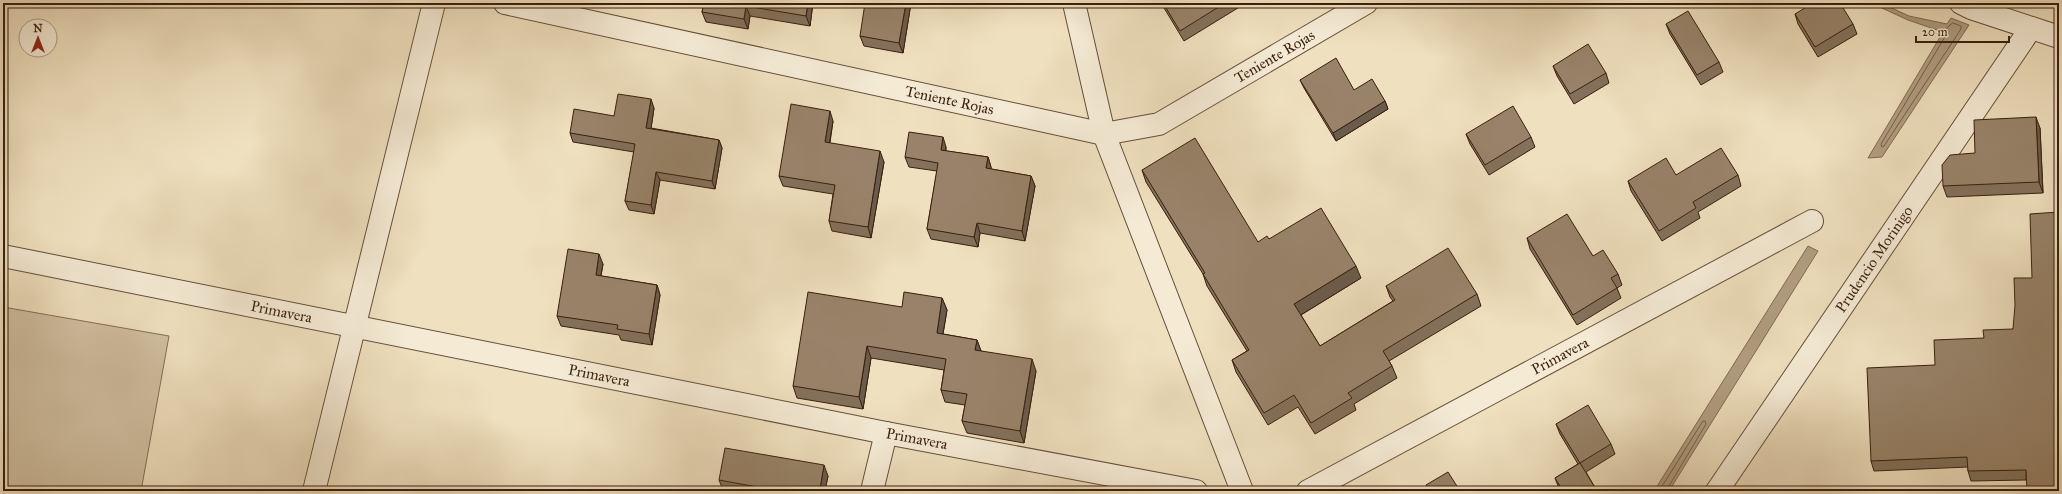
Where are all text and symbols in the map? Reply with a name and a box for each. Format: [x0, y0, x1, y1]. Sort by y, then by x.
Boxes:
north arrow [18, 18, 58, 58]
scale bar [1916, 18, 2009, 44]
text: N [33, 22, 43, 35]
text: 20 m [1922, 25, 1948, 39]
street label: Teniente Rojas [1231, 26, 1318, 87]
street label: Teniente Rojas [904, 82, 995, 119]
street label: Prudencio Morinigo [1832, 202, 1917, 316]
street label: Primavera [249, 297, 314, 327]
street label: Primavera [1528, 333, 1592, 379]
street label: Primavera [567, 361, 632, 391]
street label: Primavera [885, 424, 950, 453]

